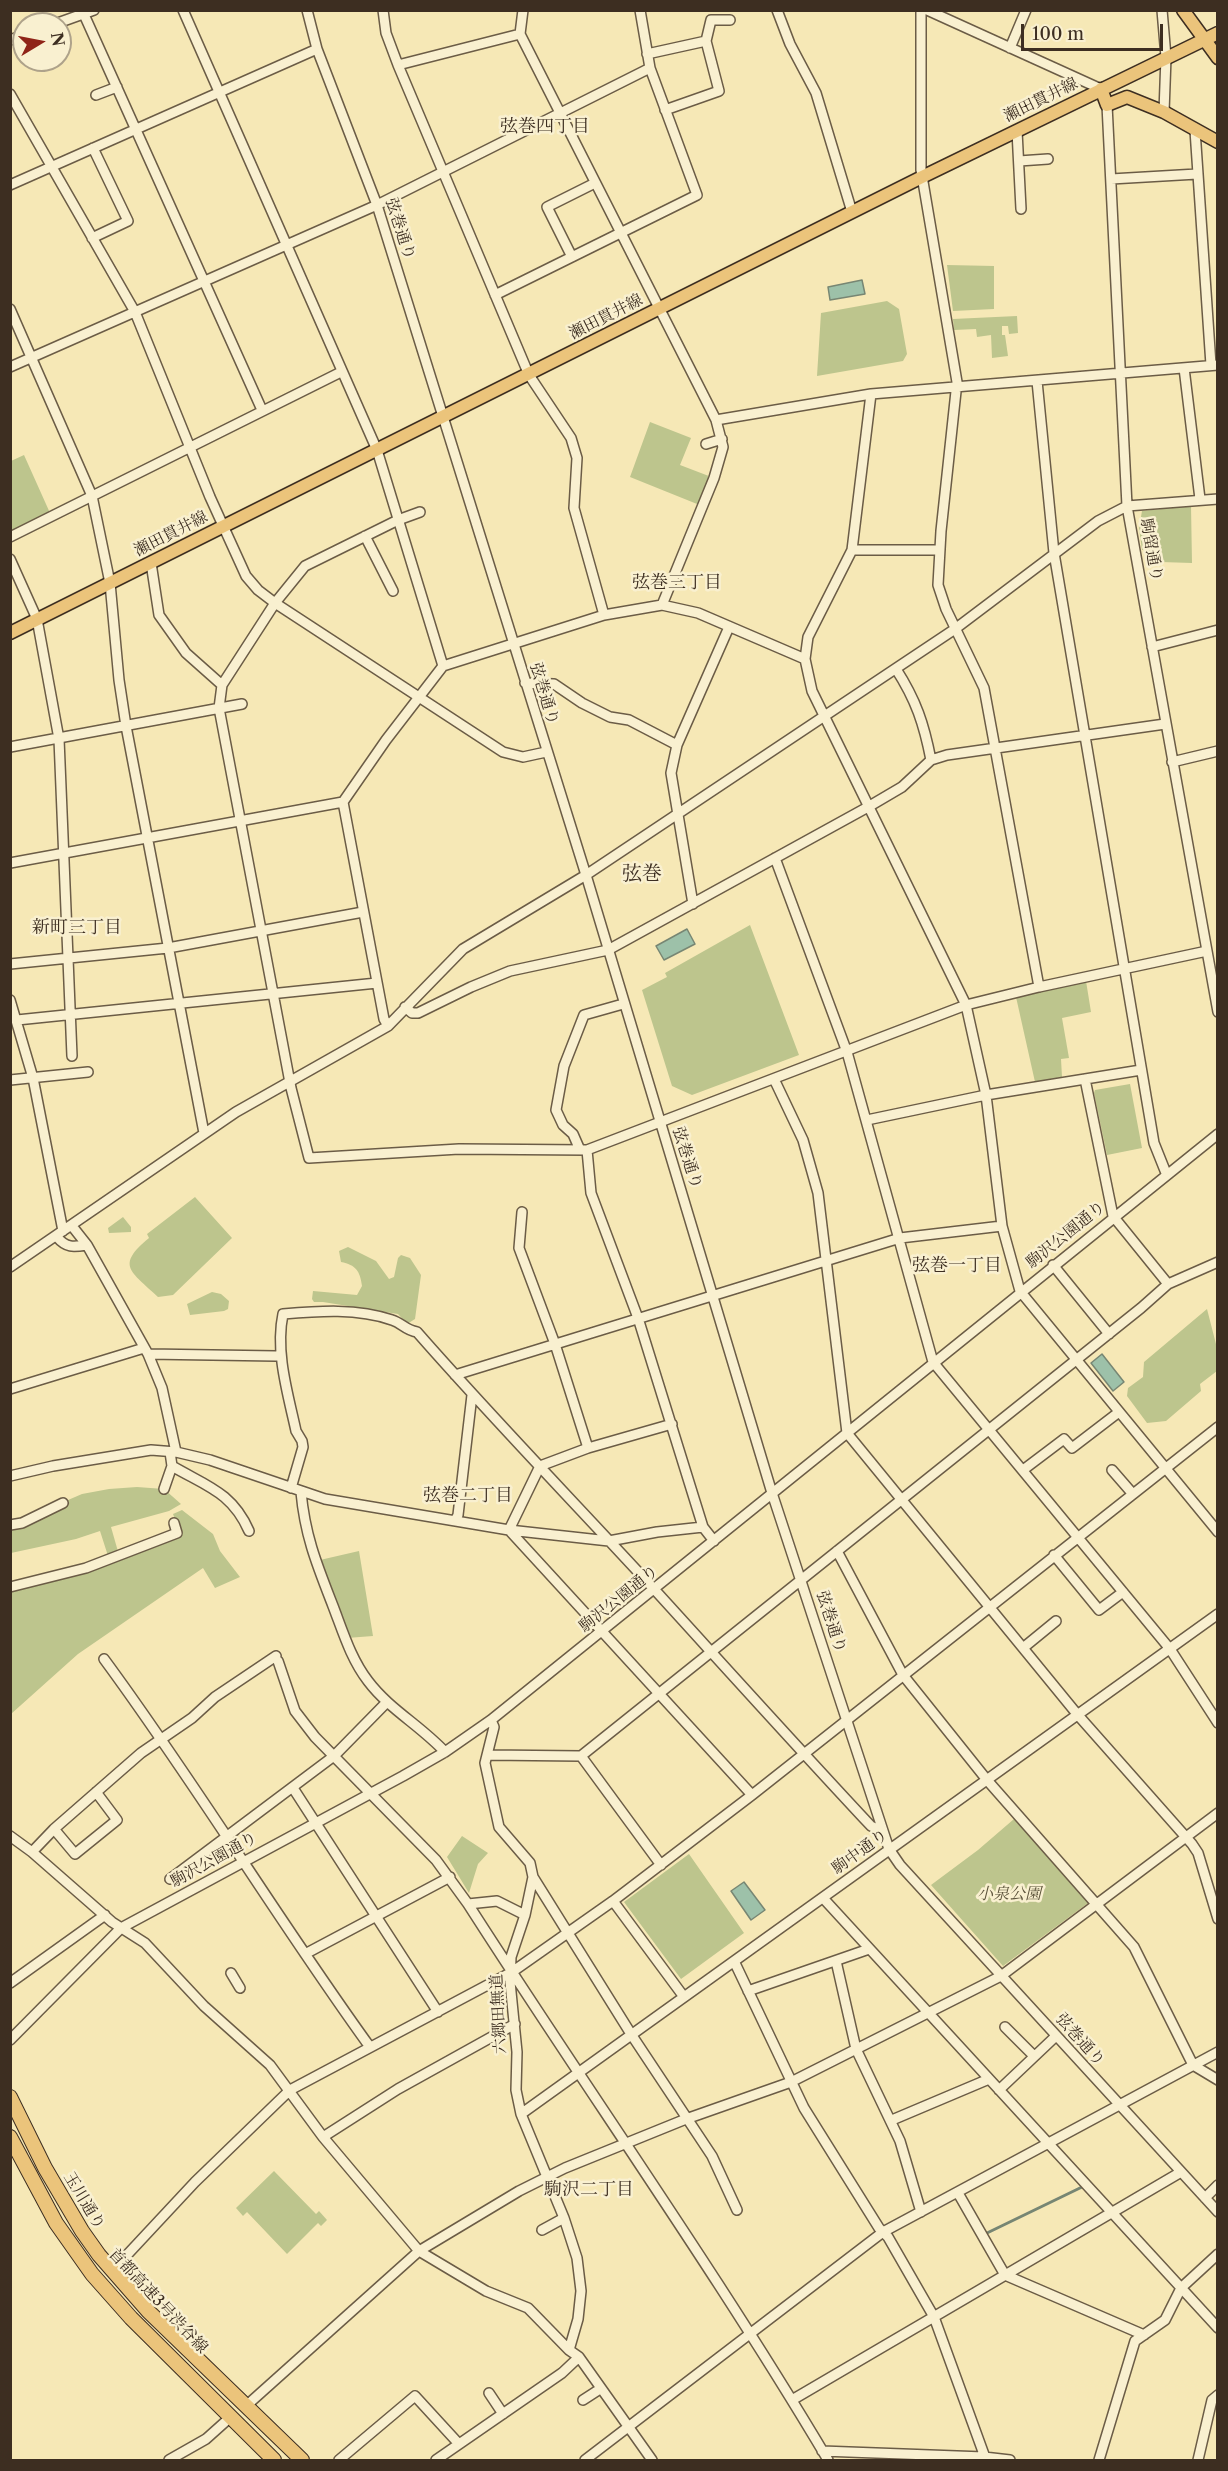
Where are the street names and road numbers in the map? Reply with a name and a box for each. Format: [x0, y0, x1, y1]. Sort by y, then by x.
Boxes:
street label: 瀬田貫井線 [1001, 74, 1081, 126]
street label: 弦巻通り [381, 196, 419, 262]
street label: 瀬田貫井線 [566, 290, 646, 344]
street label: 瀬田貫井線 [131, 507, 211, 561]
street label: 駒留通り [1136, 517, 1166, 583]
street label: 弦巻通り [525, 661, 563, 727]
street label: 弦巻通り [668, 1125, 706, 1191]
street label: 駒沢公園通り [1023, 1197, 1109, 1273]
street label: 駒沢公園通り [576, 1561, 662, 1637]
street label: 弦巻通り [812, 1589, 850, 1655]
street label: 駒中通り [828, 1825, 892, 1879]
street label: 駒沢公園通り [167, 1828, 261, 1892]
street label: 六郷田無道 [487, 1974, 511, 2054]
street label: 弦巻通り [1051, 2010, 1109, 2070]
street label: 玉川通り [59, 2169, 109, 2233]
street label: 首都高速3号渋谷線 [104, 2244, 212, 2358]

